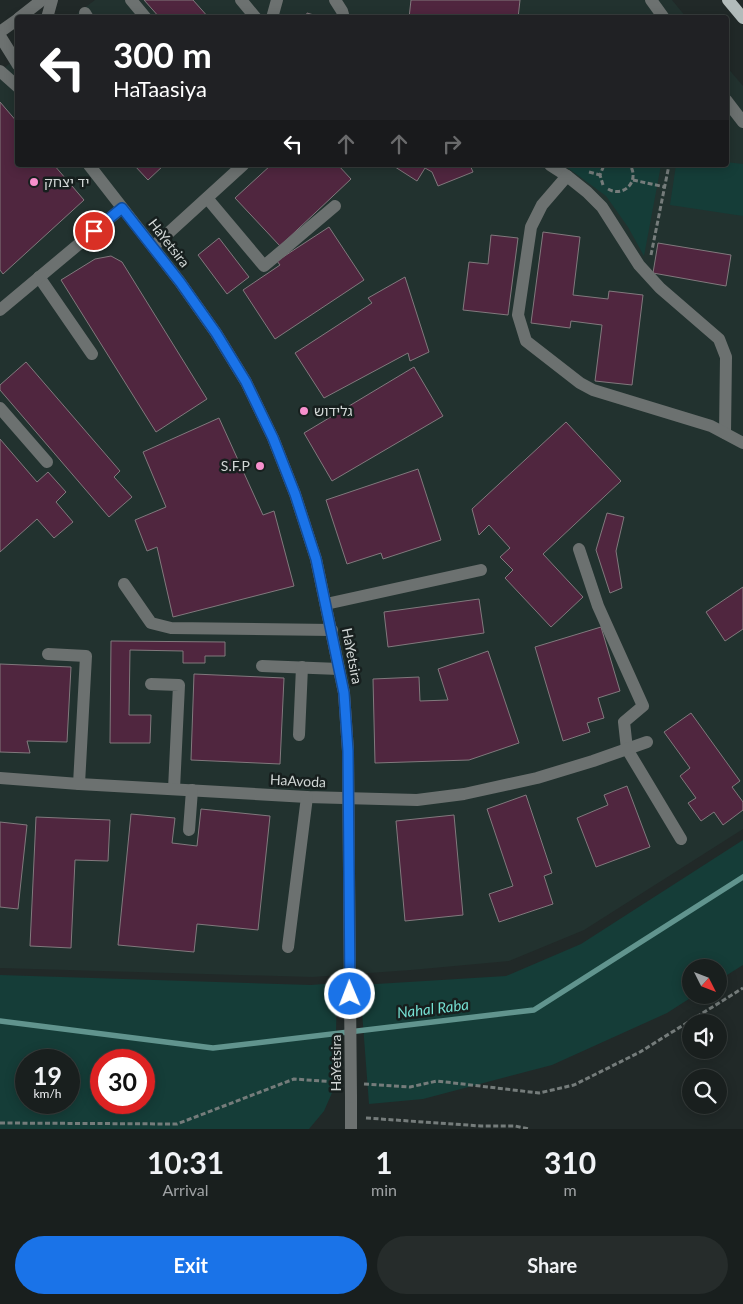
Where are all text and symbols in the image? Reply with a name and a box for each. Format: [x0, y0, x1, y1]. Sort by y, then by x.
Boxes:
text: 300 m [113, 33, 212, 75]
icon: left [30, 35, 95, 100]
text: HaTaasiya [113, 75, 207, 102]
icon: left [279, 130, 307, 158]
icon: ahead [332, 130, 360, 158]
icon: ahead [385, 130, 413, 158]
icon: right [438, 130, 466, 158]
place label: יד יצחק [44, 173, 89, 190]
marker: יד יצחק [28, 176, 40, 188]
pin [73, 210, 115, 252]
street label: HaYetsira [145, 215, 194, 270]
icon: arrive [80, 217, 108, 245]
place label: גלידוש [314, 402, 352, 419]
marker: גלידוש [298, 405, 310, 417]
place label: S.F.P [221, 457, 250, 474]
marker: S.F.P [254, 460, 266, 472]
street label: HaYetsira [339, 626, 366, 685]
street label: HaAvoda [270, 771, 327, 790]
north arrow [682, 959, 728, 1004]
map controls [682, 959, 727, 1114]
position arrow [323, 967, 375, 1019]
water label: Nahal Raba [396, 995, 470, 1021]
button: sound [682, 1014, 727, 1059]
street label: HaYetsira [327, 1035, 344, 1091]
speed limit sign: 30 [90, 1049, 155, 1114]
text: 19 [33, 1060, 62, 1090]
button: search [682, 1069, 727, 1114]
text: km/h [33, 1086, 62, 1101]
text: 10:31 [147, 1144, 224, 1180]
text: 1 [375, 1144, 393, 1180]
text: 310 [544, 1144, 596, 1180]
text: Arrival [162, 1180, 209, 1199]
text: min [371, 1180, 397, 1199]
text: m [563, 1180, 577, 1199]
button: Exit [15, 1236, 367, 1294]
button: Share [377, 1236, 728, 1294]

